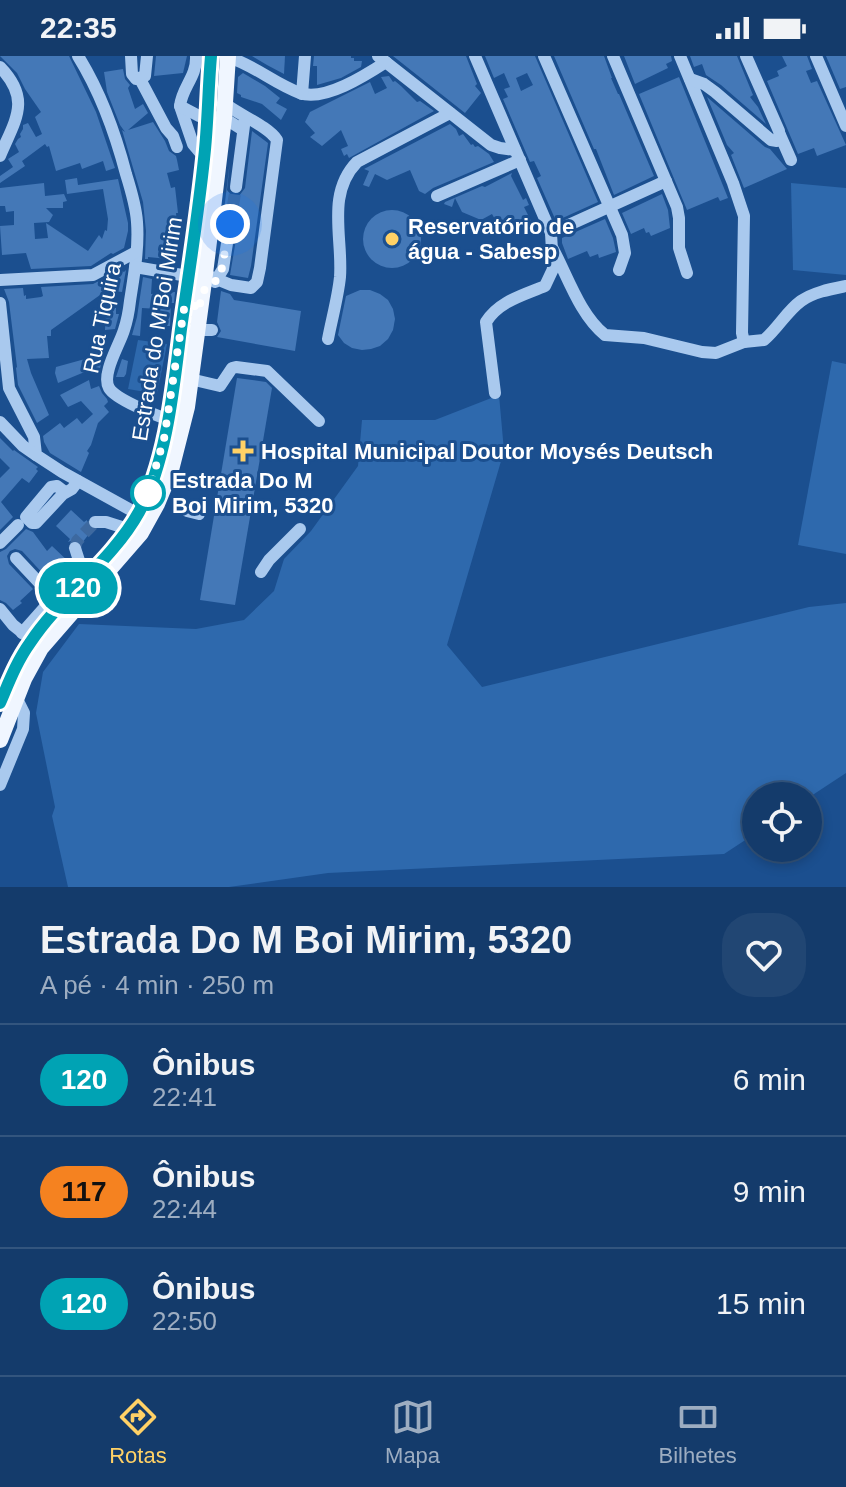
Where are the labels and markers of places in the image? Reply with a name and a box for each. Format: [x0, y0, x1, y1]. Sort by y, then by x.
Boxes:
place label: Reservatório de água - Sabesp [408, 214, 574, 264]
marker: Reservatório de água - Sabesp [383, 230, 401, 248]
place label: Hospital Municipal Doutor Moysés Deutsch [261, 439, 713, 464]
marker: Hospital Municipal Doutor Moysés Deutsch [232, 440, 254, 462]
place label: Estrada Do M Boi Mirim, 5320 [172, 468, 333, 518]
marker: Estrada Do M Boi Mirim, 5320 [131, 476, 165, 510]

